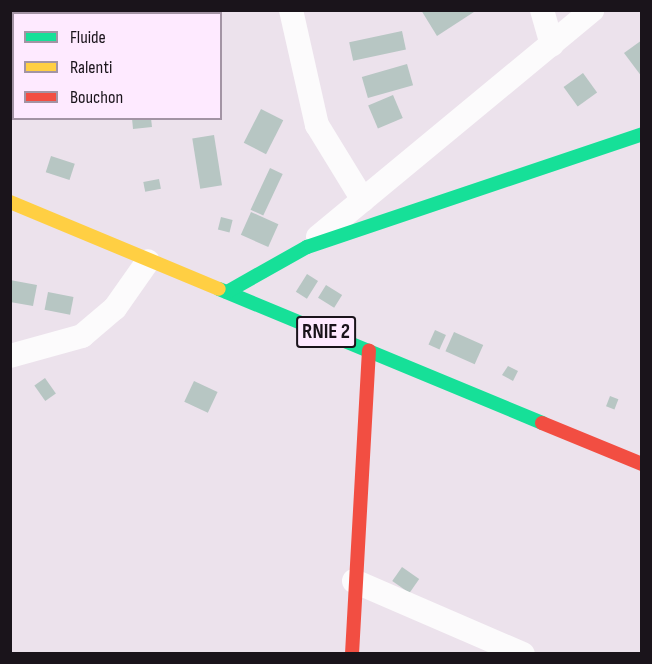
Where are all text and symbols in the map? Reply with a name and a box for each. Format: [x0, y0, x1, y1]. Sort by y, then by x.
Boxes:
legend [12, 12, 222, 120]
text: Fluide [70, 27, 106, 48]
text: Ralenti [70, 57, 112, 78]
text: Bouchon [70, 87, 123, 108]
road number: RNIE 2 [296, 314, 356, 350]

